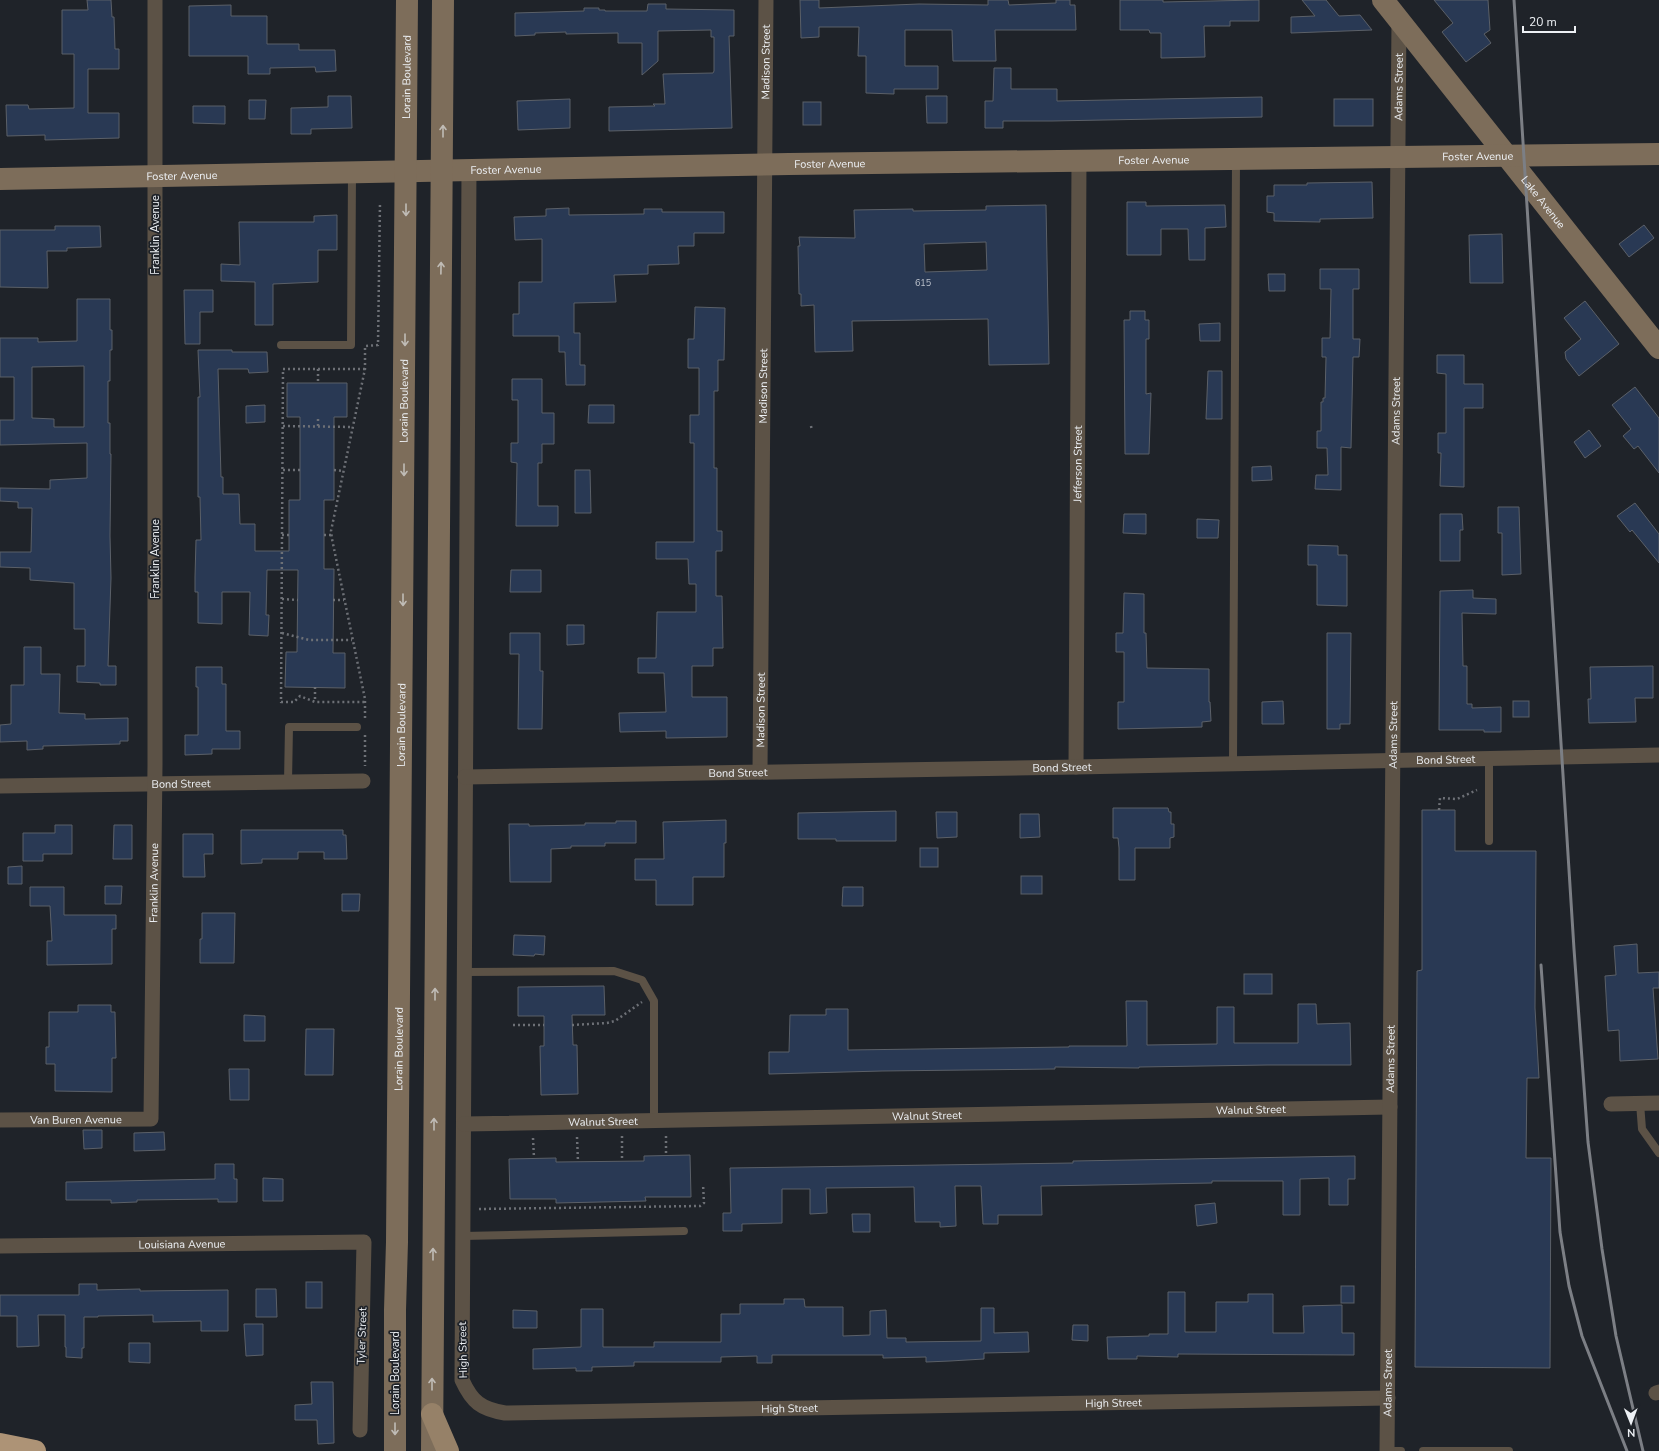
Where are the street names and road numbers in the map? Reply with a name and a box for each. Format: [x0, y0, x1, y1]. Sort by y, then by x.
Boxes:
street label: Madison Street [758, 24, 773, 99]
street label: Lorain Boulevard [399, 35, 414, 119]
street label: Adams Street [1391, 53, 1406, 121]
street label: Foster Avenue [1442, 148, 1514, 164]
street label: Foster Avenue [1118, 152, 1190, 168]
street label: Foster Avenue [794, 156, 866, 171]
street label: Foster Avenue [470, 161, 542, 178]
street label: Foster Avenue [146, 167, 218, 184]
street label: Lake Avenue [1518, 173, 1569, 232]
street label: Franklin Avenue [148, 195, 163, 275]
street label: Madison Street [755, 348, 771, 423]
street label: Lorain Boulevard [396, 359, 412, 443]
street label: Adams Street [1388, 377, 1404, 445]
street label: Jefferson Street [1070, 425, 1085, 503]
street label: Franklin Avenue [148, 519, 163, 599]
street label: Madison Street [753, 672, 768, 747]
street label: Lorain Boulevard [393, 683, 409, 767]
street label: Adams Street [1385, 701, 1401, 769]
street label: Bond Street [1416, 751, 1476, 767]
street label: Bond Street [1032, 759, 1092, 775]
street label: Bond Street [708, 765, 768, 781]
street label: Bond Street [151, 776, 211, 791]
street label: Franklin Avenue [146, 843, 162, 923]
street label: Lorain Boulevard [391, 1007, 406, 1091]
street label: Adams Street [1383, 1025, 1398, 1093]
street label: Walnut Street [1216, 1101, 1286, 1118]
street label: Walnut Street [892, 1107, 962, 1124]
street label: Van Buren Avenue [29, 1112, 122, 1127]
street label: Walnut Street [568, 1113, 638, 1130]
street label: Louisiana Avenue [138, 1236, 226, 1252]
street label: Tyler Street [354, 1307, 371, 1365]
street label: High Street [455, 1322, 471, 1378]
street label: Lorain Boulevard [388, 1331, 403, 1415]
street label: Adams Street [1380, 1349, 1395, 1417]
street label: High Street [1085, 1395, 1142, 1411]
street label: High Street [761, 1400, 818, 1416]

